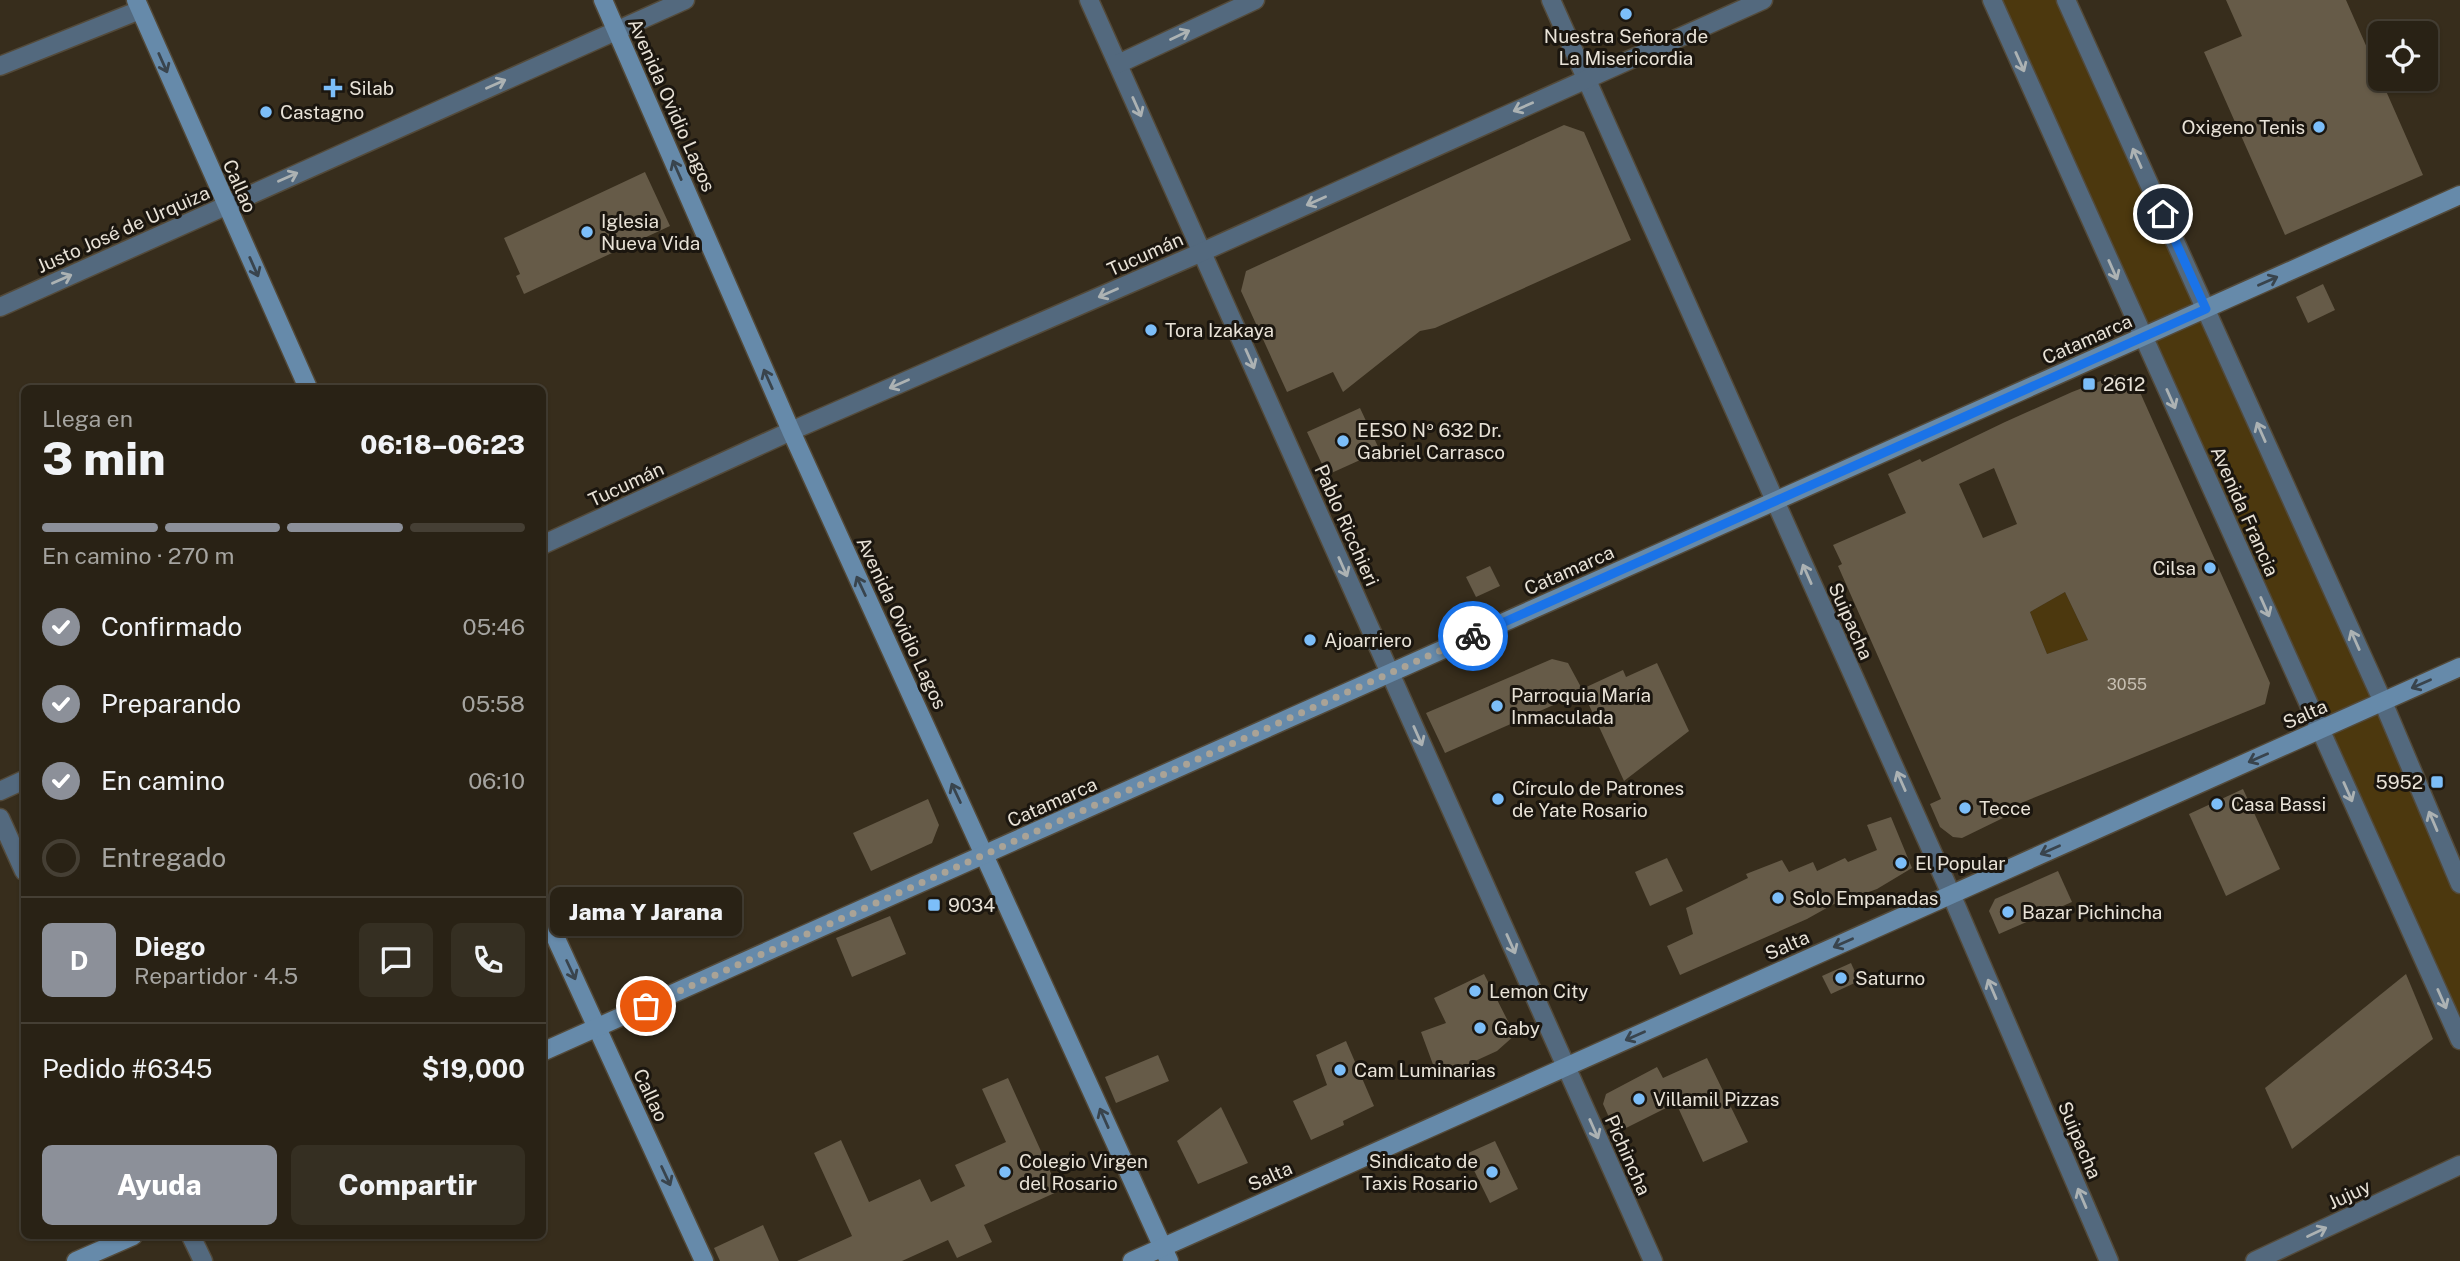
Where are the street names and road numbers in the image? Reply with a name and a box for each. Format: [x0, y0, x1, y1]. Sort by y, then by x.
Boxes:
street label: Avenida Ovidio Lagos [624, 15, 720, 195]
street label: Callao [219, 156, 261, 216]
street label: Justo José de Urquiza [33, 181, 213, 277]
street label: Tucumán [1104, 228, 1186, 280]
street label: Catamarca [2039, 309, 2135, 369]
street label: Avenida Francia [2207, 443, 2283, 579]
street label: Tucumán [585, 457, 667, 511]
street label: Pablo Ricchieri [1310, 461, 1384, 589]
street label: Avenida Ovidio Lagos [852, 534, 952, 712]
street label: Catamarca [1521, 540, 1617, 600]
street label: Suipacha [1824, 579, 1878, 663]
street label: Salta [2279, 695, 2331, 733]
street label: Catamarca [1004, 772, 1100, 832]
street label: Salta [1761, 926, 1813, 964]
street label: Callao [629, 1065, 673, 1125]
street label: Suipacha [2054, 1098, 2106, 1182]
street label: Pichincha [1601, 1112, 1655, 1198]
street label: Salta [1244, 1157, 1296, 1195]
street label: Jujuy [2324, 1175, 2374, 1213]

